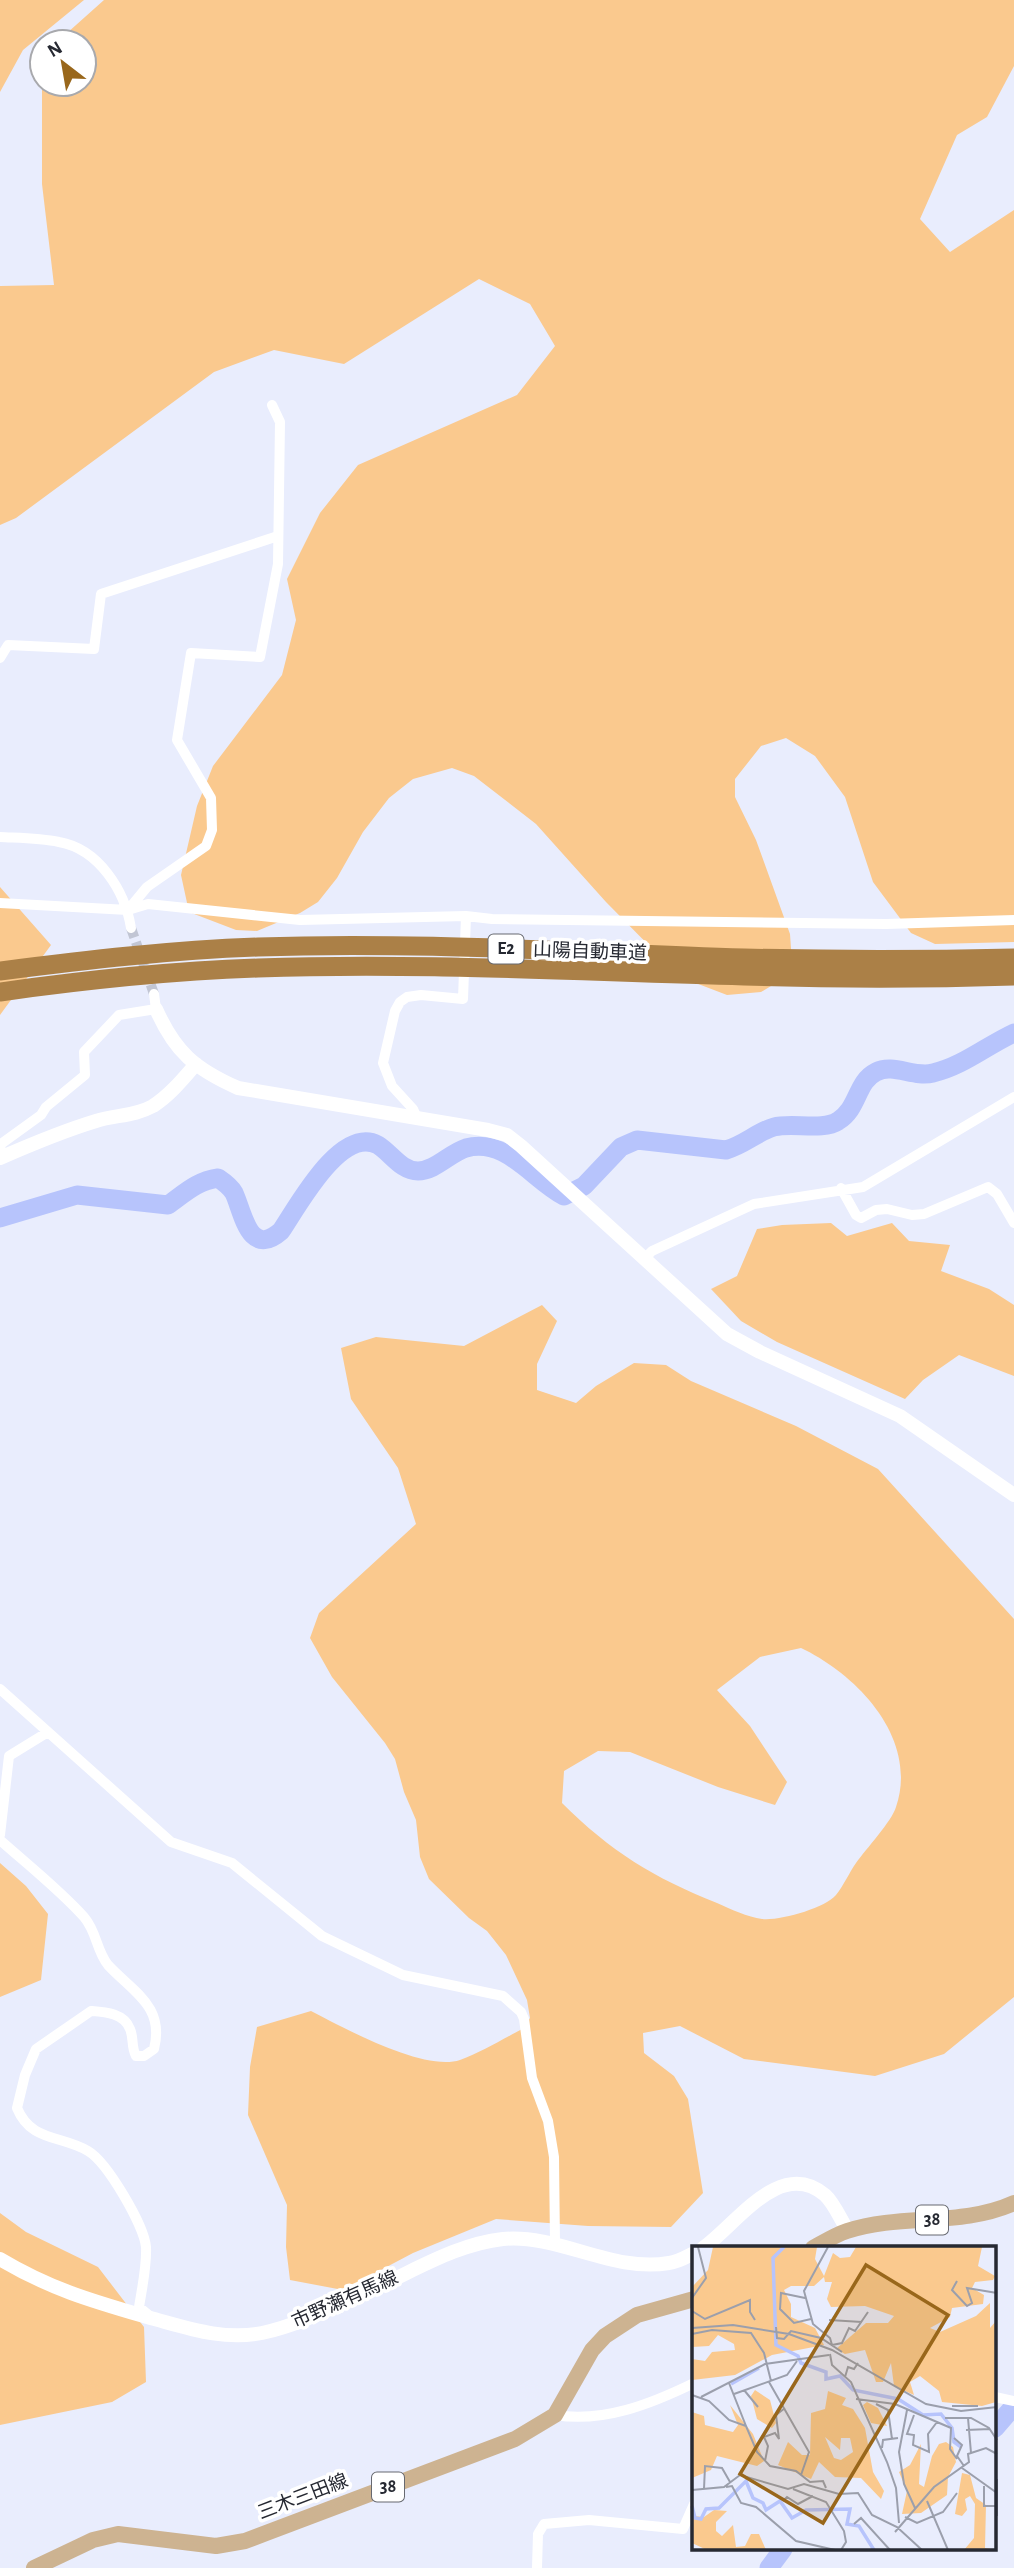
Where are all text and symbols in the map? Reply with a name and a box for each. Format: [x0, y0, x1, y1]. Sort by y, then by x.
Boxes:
north arrow [28, 28, 98, 98]
text: N [44, 38, 66, 61]
road number: E2 [489, 934, 524, 964]
street label: 山陽自動車道 [533, 940, 647, 963]
road number: 38 [916, 2206, 948, 2234]
inset map [692, 2246, 996, 2550]
street label: 市野瀬有馬線 [288, 2266, 401, 2332]
street label: 三木三田線 [255, 2470, 351, 2523]
road number: 38 [372, 2472, 404, 2502]

